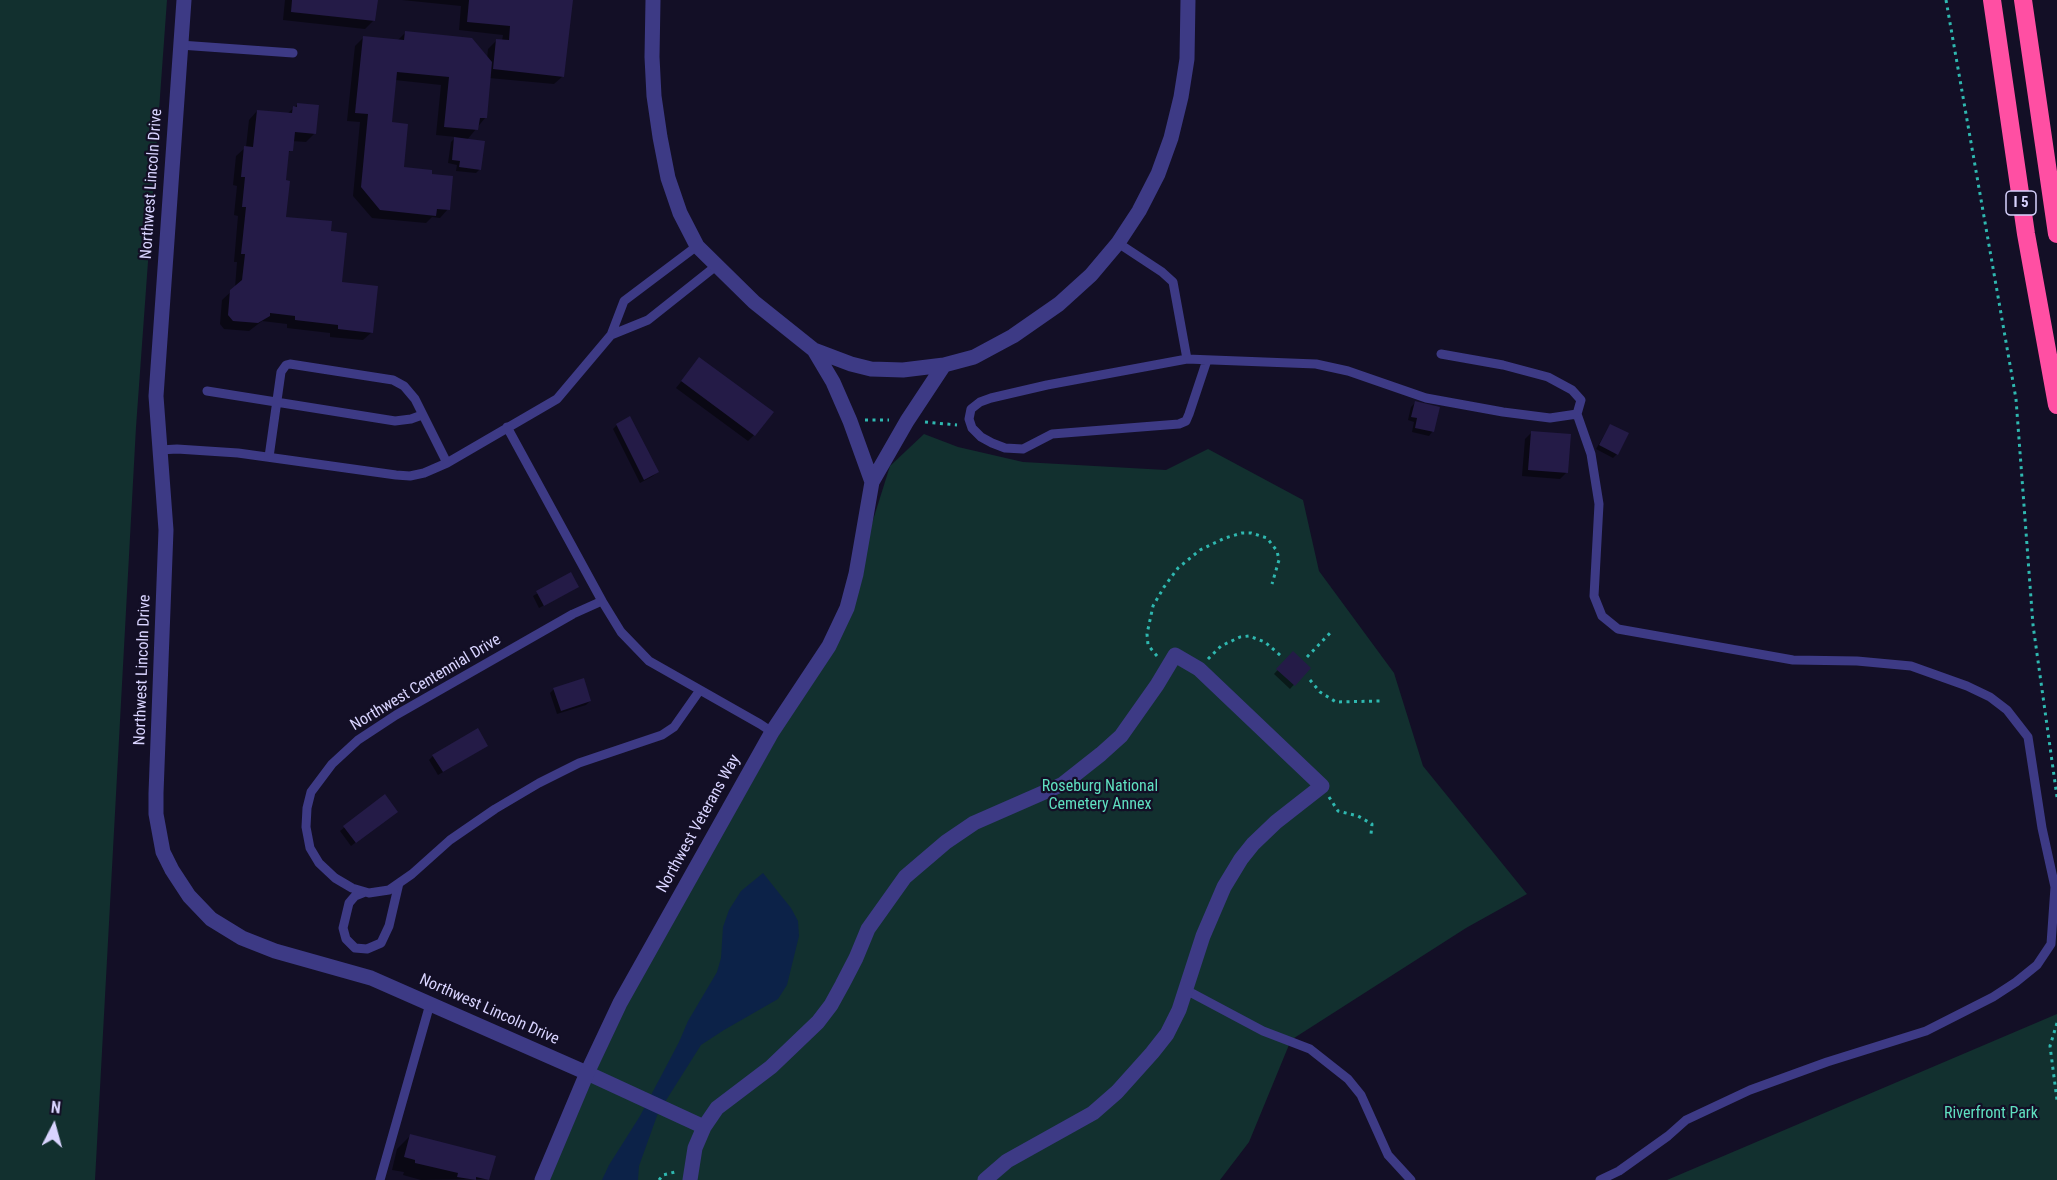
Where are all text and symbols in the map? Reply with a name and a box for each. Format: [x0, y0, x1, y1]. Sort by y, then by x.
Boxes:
street label: Northwest Lincoln Drive [137, 108, 167, 260]
road number: I 5 [2006, 191, 2036, 215]
street label: Northwest Lincoln Drive [131, 594, 155, 746]
street label: Northwest Centennial Drive [347, 630, 505, 736]
street label: Northwest Veterans Way [653, 752, 745, 896]
park label: Roseburg National Cemetery Annex [1042, 777, 1158, 815]
street label: Northwest Lincoln Drive [416, 971, 562, 1049]
north arrow [24, 1096, 84, 1156]
text: N [50, 1098, 62, 1118]
park label: Riverfront Park [1944, 1104, 2038, 1124]

